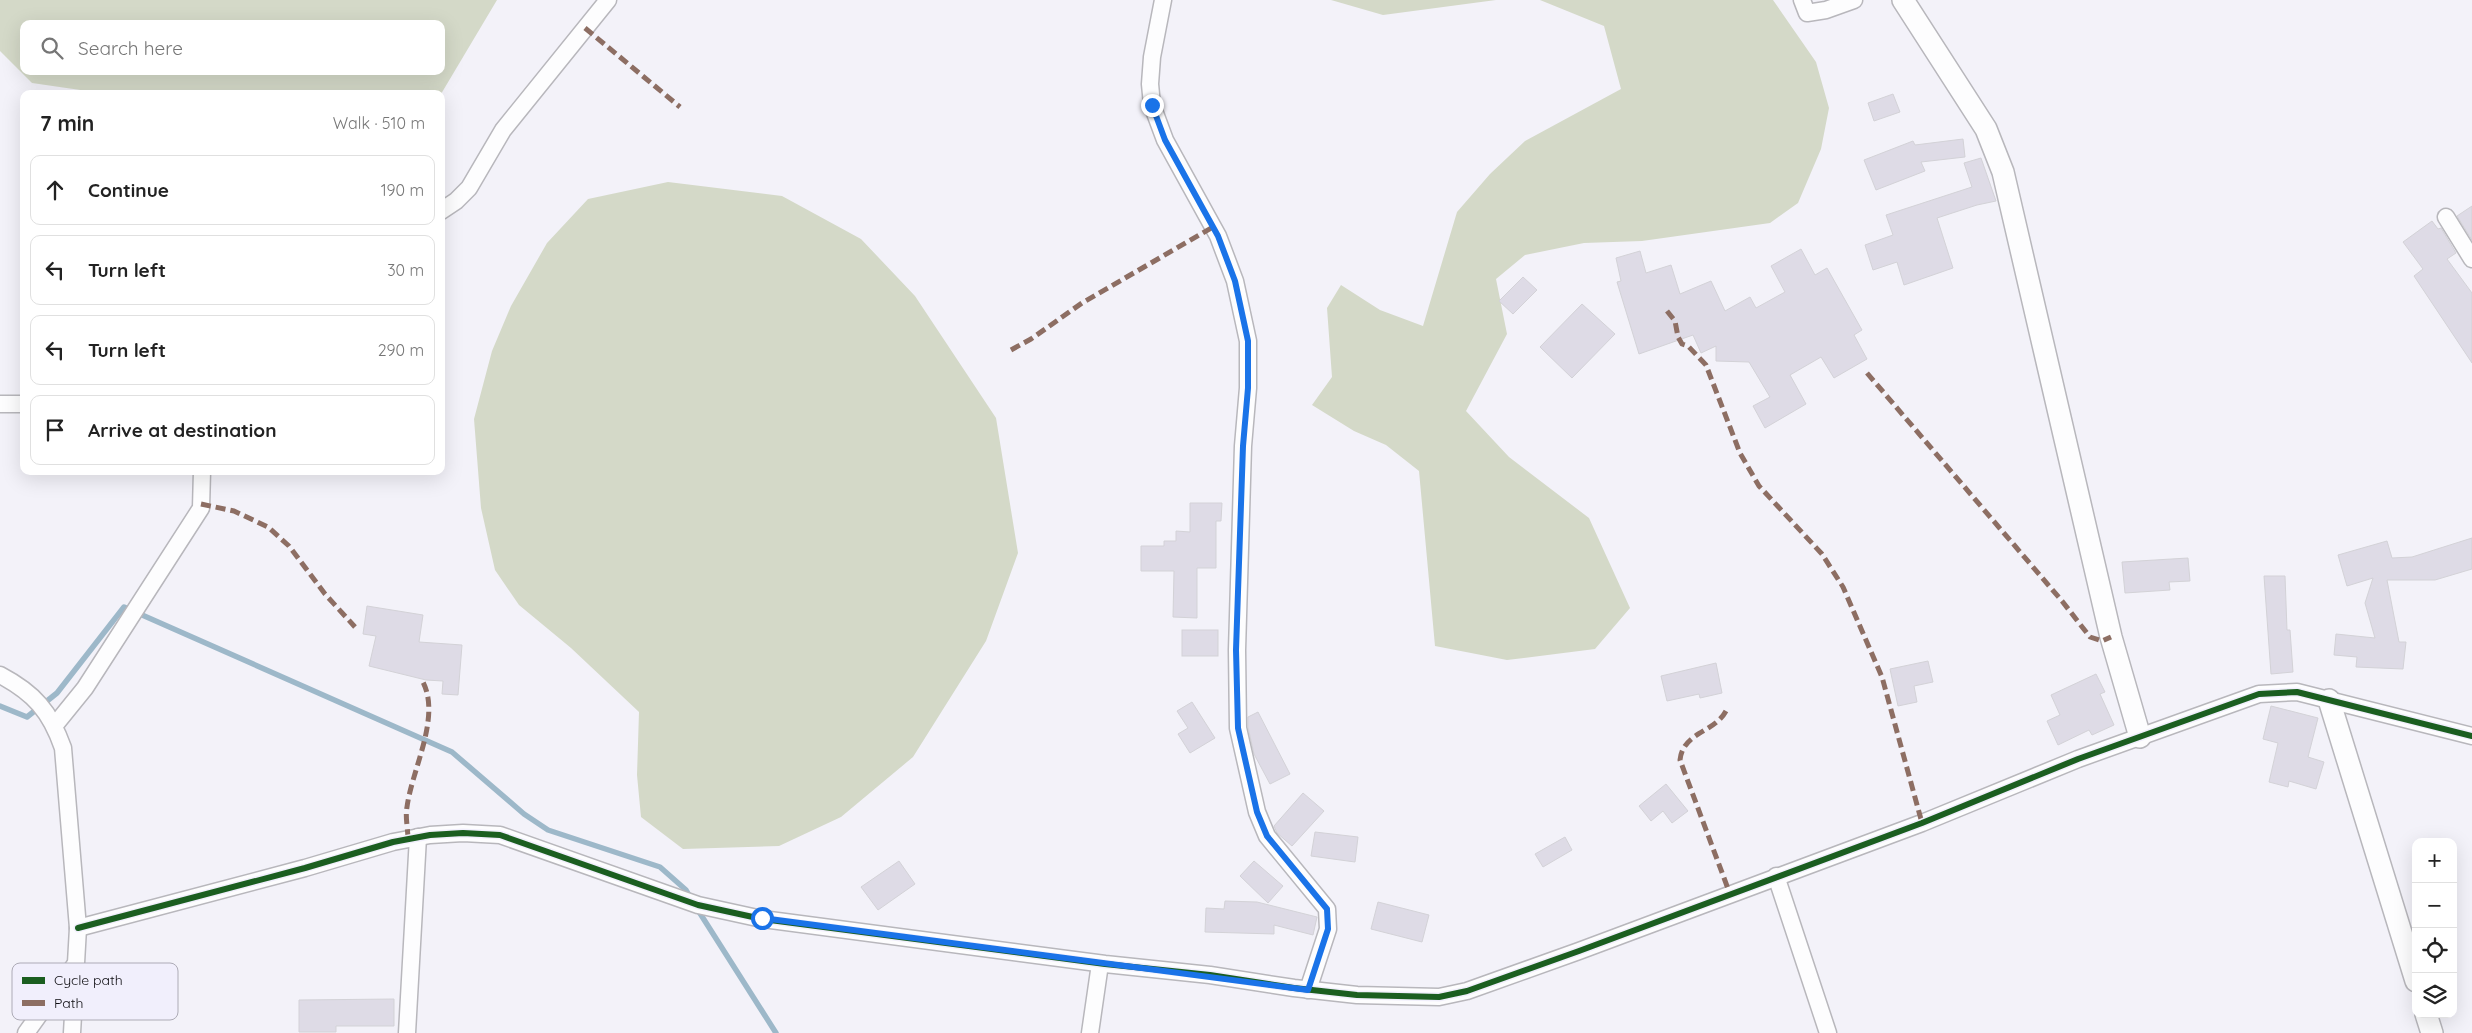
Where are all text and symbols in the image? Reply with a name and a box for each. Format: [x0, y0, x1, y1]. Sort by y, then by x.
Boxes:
search box [20, 20, 445, 75]
icon: search [38, 34, 66, 62]
text: Search here [78, 36, 183, 60]
route end [1141, 94, 1164, 117]
text: 7 min [40, 110, 94, 136]
text: Walk · 510 m [333, 113, 425, 133]
icon: ahead [41, 176, 69, 204]
text: Continue [88, 178, 169, 202]
text: 190 m [381, 180, 424, 200]
icon: left [41, 256, 69, 284]
text: Turn left [88, 258, 166, 282]
text: 30 m [387, 260, 424, 280]
icon: left [41, 336, 69, 364]
text: Turn left [88, 338, 166, 362]
text: 290 m [378, 340, 424, 360]
icon: arrive [41, 416, 69, 444]
text: Arrive at destination [88, 418, 277, 442]
map controls [2412, 838, 2457, 1018]
button: + [2412, 838, 2457, 883]
button: − [2412, 883, 2457, 928]
route start [751, 907, 774, 930]
button: locate [2412, 928, 2457, 973]
legend [12, 963, 178, 1020]
text: Cycle path [54, 971, 123, 989]
button: layers [2412, 973, 2457, 1018]
text: Path [54, 994, 83, 1012]

